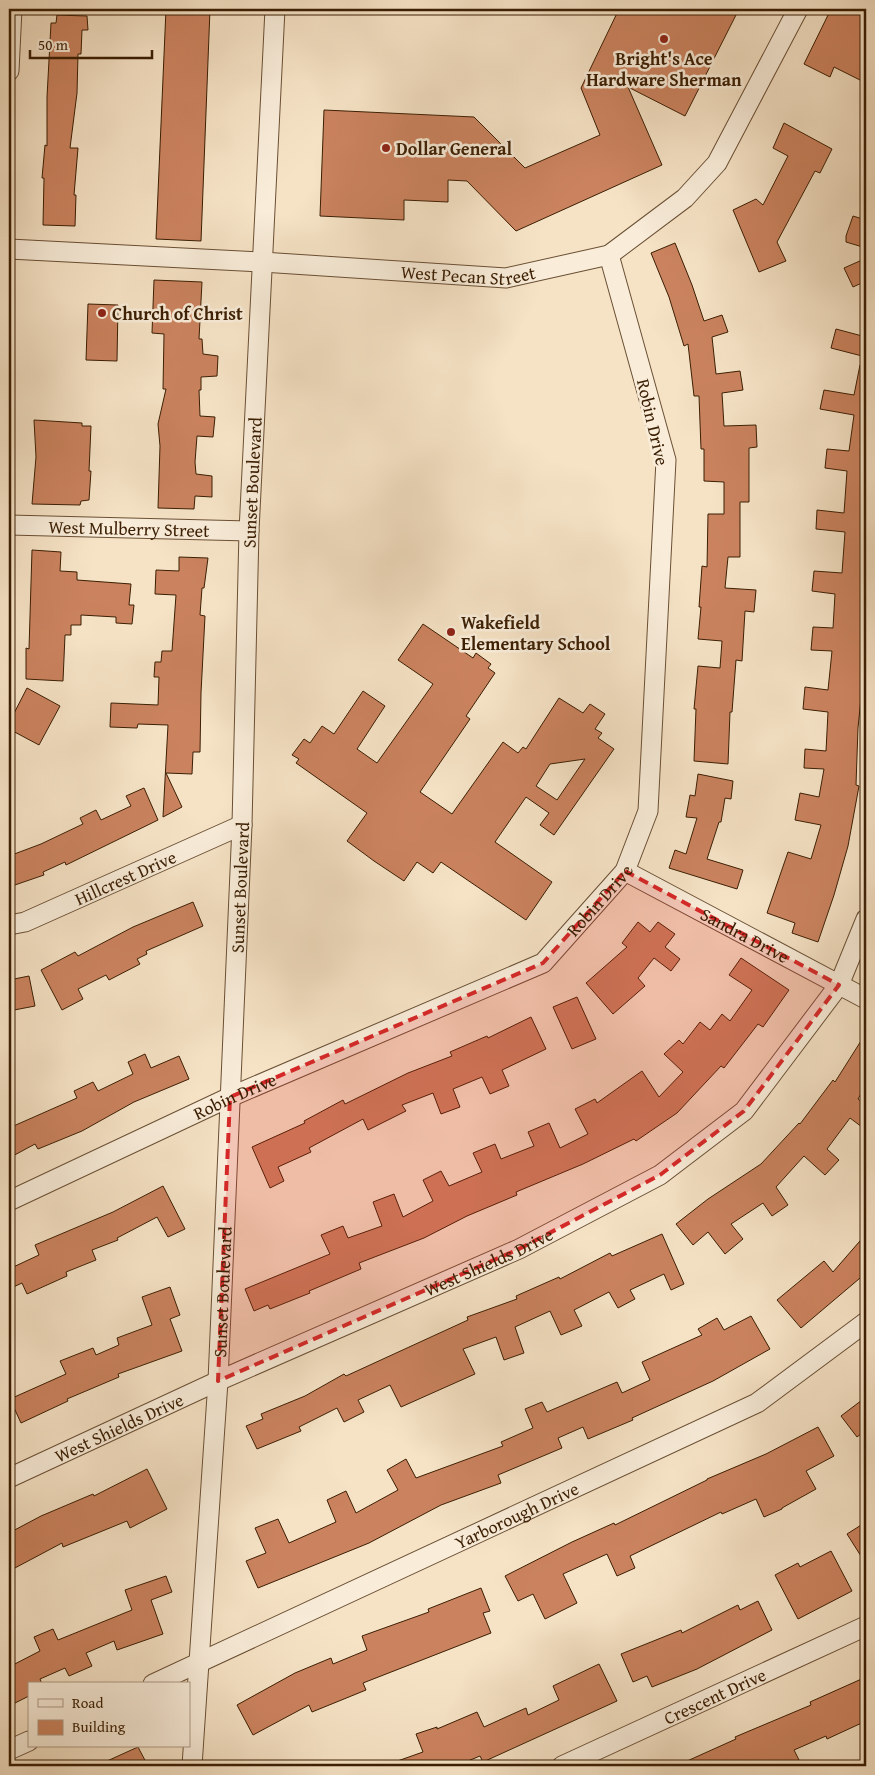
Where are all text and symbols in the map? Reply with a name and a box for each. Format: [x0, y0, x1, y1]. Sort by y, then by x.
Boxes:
scale bar [30, 28, 152, 60]
marker: Bright's Ace Hardware Sherman [658, 33, 670, 45]
text: 50 m [38, 34, 69, 55]
place label: Bright's Ace Hardware Sherman [586, 45, 742, 93]
place label: Dollar General [396, 135, 513, 162]
marker: Dollar General [380, 142, 392, 154]
street label: West Pecan Street [400, 258, 538, 291]
place label: Church of Christ [112, 300, 243, 327]
marker: Church of Christ [96, 307, 108, 319]
street label: Robin Drive [630, 376, 676, 468]
street label: Sunset Boulevard [235, 416, 268, 548]
street label: West Mulberry Street [48, 512, 211, 544]
place label: Wakefield Elementary School [461, 609, 611, 657]
marker: Wakefield Elementary School [445, 626, 457, 638]
street label: Sunset Boulevard [223, 821, 256, 953]
street label: Hillcrest Drive [70, 843, 180, 912]
street label: Robin Drive [560, 861, 639, 942]
street label: Sandra Drive [696, 900, 794, 970]
street label: Robin Drive [189, 1065, 280, 1126]
street label: West Shields Drive [420, 1220, 558, 1303]
street label: Sunset Boulevard [206, 1225, 238, 1358]
street label: West Shields Drive [50, 1386, 188, 1469]
street label: Yarborough Drive [450, 1474, 583, 1555]
street label: Crescent Drive [659, 1660, 770, 1731]
legend [28, 1682, 190, 1748]
text: Road [72, 1692, 103, 1713]
text: Building [72, 1716, 126, 1737]

